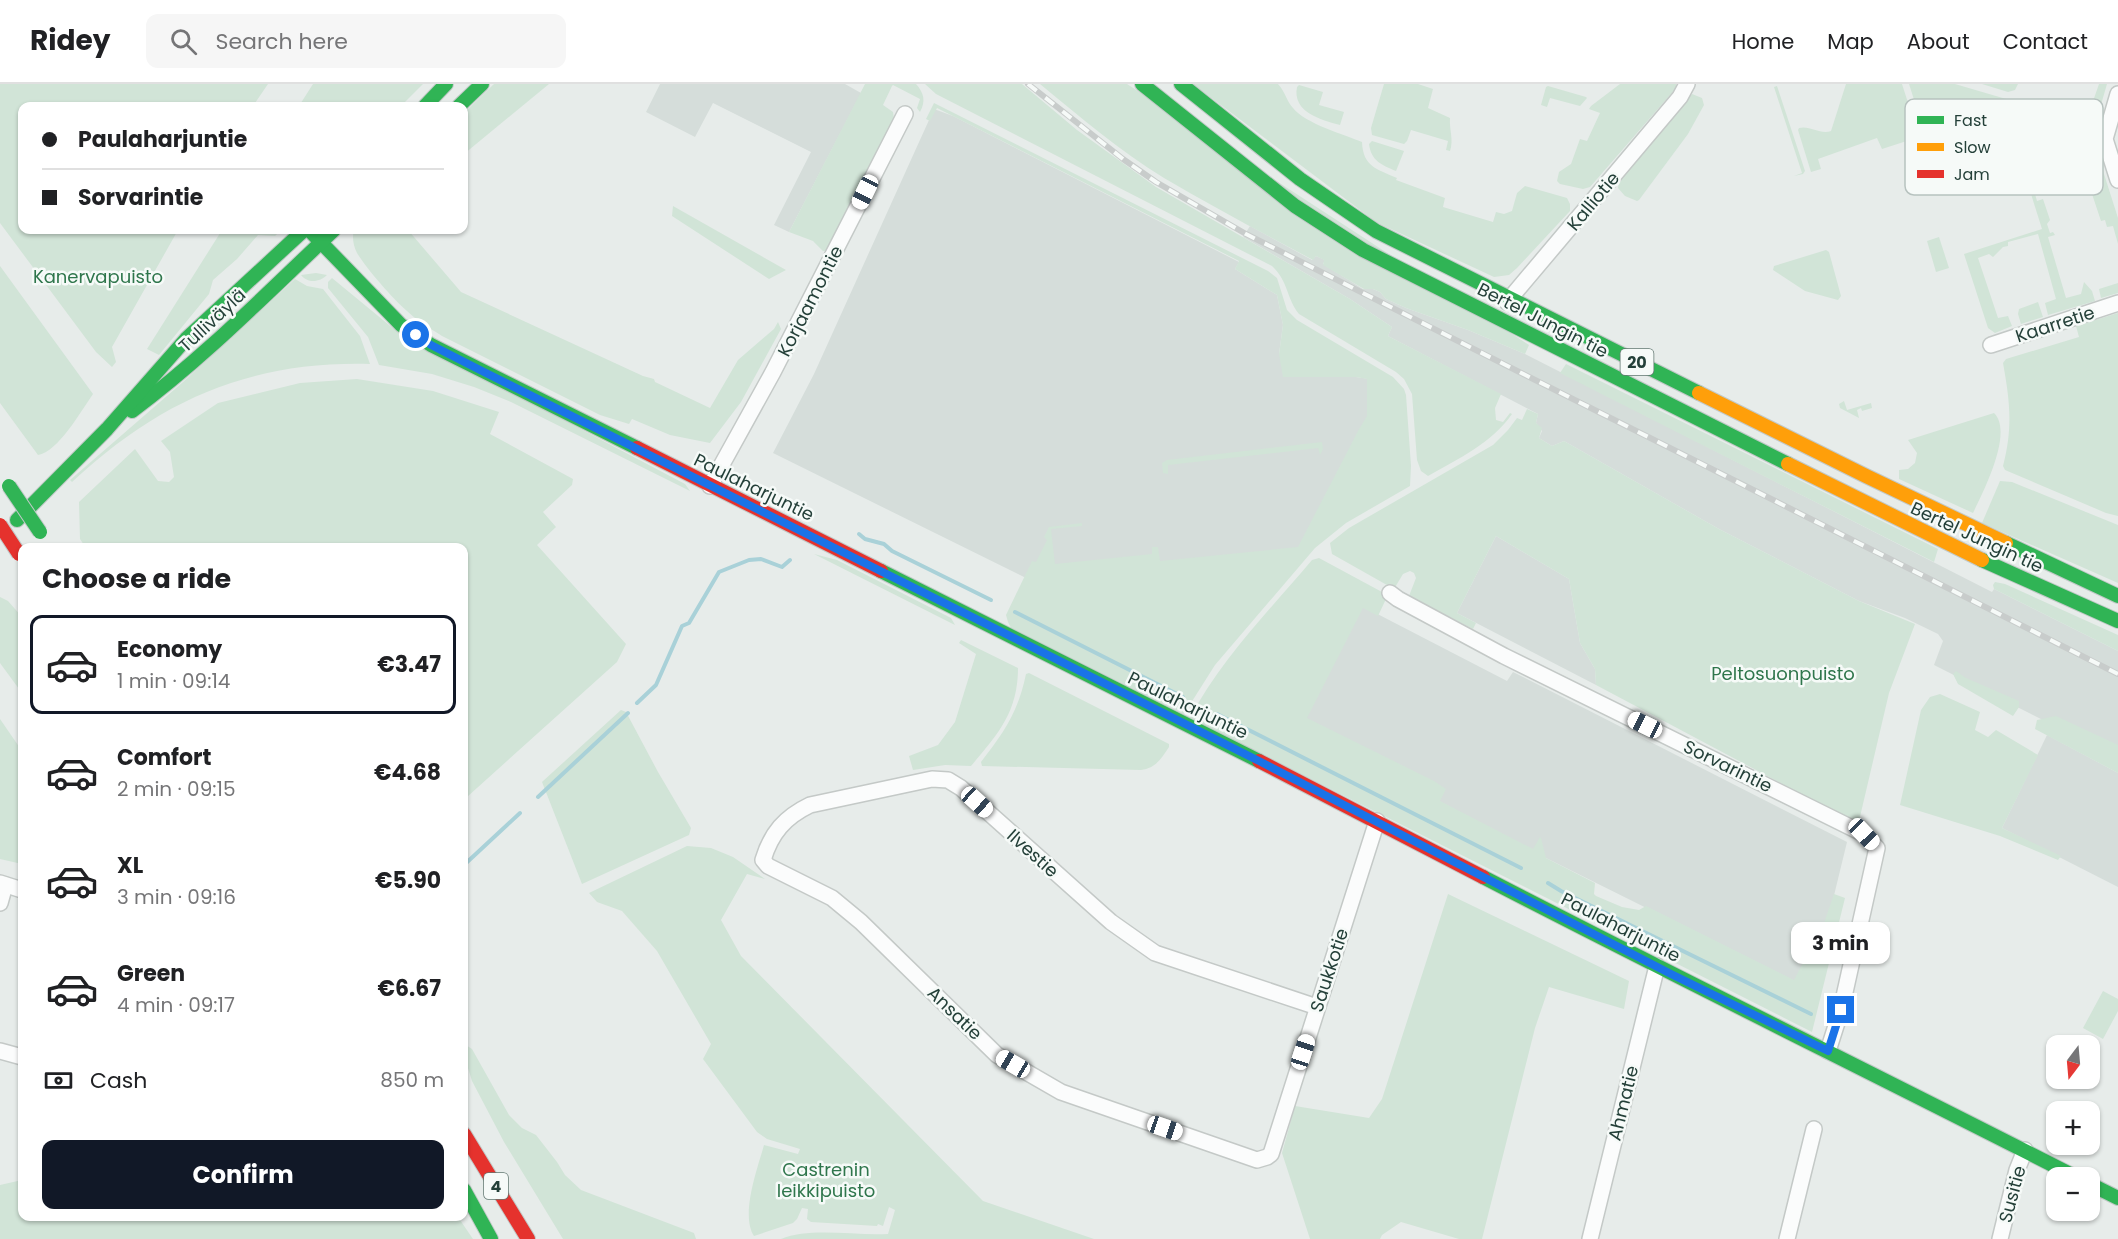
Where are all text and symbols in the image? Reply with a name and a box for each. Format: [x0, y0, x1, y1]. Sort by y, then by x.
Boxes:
search box [146, 14, 566, 68]
text: Ridey [30, 21, 110, 60]
icon: search [167, 25, 200, 58]
text: Search here [215, 26, 348, 57]
text: Home [1732, 27, 1794, 56]
text: Map [1827, 27, 1874, 56]
text: About [1907, 27, 1970, 56]
text: Contact [2003, 27, 2088, 56]
legend [1905, 99, 2103, 195]
text: Fast [1954, 109, 1987, 132]
text: Paulaharjuntie [78, 124, 247, 155]
text: Slow [1954, 136, 1991, 159]
text: Jam [1954, 163, 1990, 186]
street label: Kalliotie [1561, 166, 1625, 236]
car [849, 172, 881, 212]
text: Sorvarintie [78, 182, 203, 213]
street label: Korjaamontie [771, 241, 849, 361]
park label: Kanervapuisto [33, 264, 163, 289]
street label: Bertel Jungin tie [1473, 276, 1613, 364]
street label: Tulliväylä [173, 282, 251, 358]
street label: Kaarretie [2012, 299, 2098, 349]
route start [402, 321, 429, 348]
road number: 20 [1620, 349, 1654, 375]
street label: Paulaharjuntie [690, 447, 818, 527]
street label: Bertel Jungin tie [1907, 495, 2047, 579]
text: Choose a ride [42, 560, 231, 597]
text: Economy [117, 634, 222, 665]
icon: car [45, 638, 99, 692]
text: €3.47 [377, 649, 441, 680]
park label: Peltosuonpuisto [1711, 661, 1855, 686]
street label: Paulaharjuntie [1124, 665, 1252, 745]
text: 1 min · 09:14 [117, 667, 230, 695]
car [1625, 709, 1665, 741]
street label: Sorvarintie [1679, 734, 1777, 798]
text: Comfort [117, 742, 211, 773]
icon: car [45, 746, 99, 800]
text: €4.68 [374, 757, 441, 788]
text: 2 min · 09:15 [117, 775, 235, 803]
car [958, 783, 996, 821]
car [1845, 815, 1883, 853]
street label: Ilvestie [1002, 823, 1064, 883]
text: XL [117, 850, 143, 881]
icon: car [45, 854, 99, 908]
text: €5.90 [375, 865, 441, 896]
text: 3 min · 09:16 [117, 883, 236, 911]
street label: Paulaharjuntie [1557, 886, 1685, 968]
callout: 3 min [1792, 923, 1890, 965]
street label: Saukkotie [1304, 925, 1354, 1015]
text: 3 min [1812, 929, 1869, 957]
text: Green [117, 958, 185, 989]
icon: car [45, 962, 99, 1016]
text: €6.67 [377, 973, 441, 1004]
street label: Ansatie [922, 981, 988, 1045]
text: 4 min · 09:17 [117, 991, 235, 1019]
route end [1827, 996, 1854, 1023]
car [1289, 1032, 1317, 1072]
north arrow [2046, 1035, 2100, 1089]
map controls [2046, 1035, 2100, 1221]
car [993, 1047, 1033, 1081]
street label: Ahmatie [1602, 1063, 1644, 1143]
icon: cash [42, 1064, 75, 1097]
text: Cash [90, 1065, 147, 1096]
text: 850 m [380, 1066, 444, 1094]
button: + [2046, 1101, 2100, 1155]
car [1145, 1114, 1185, 1142]
button: Confirm [42, 1140, 444, 1209]
park label: Castrenin leikkipuisto [777, 1157, 875, 1203]
street label: Susitie [1992, 1163, 2032, 1225]
button: − [2046, 1167, 2100, 1221]
road number: 4 [484, 1173, 508, 1199]

